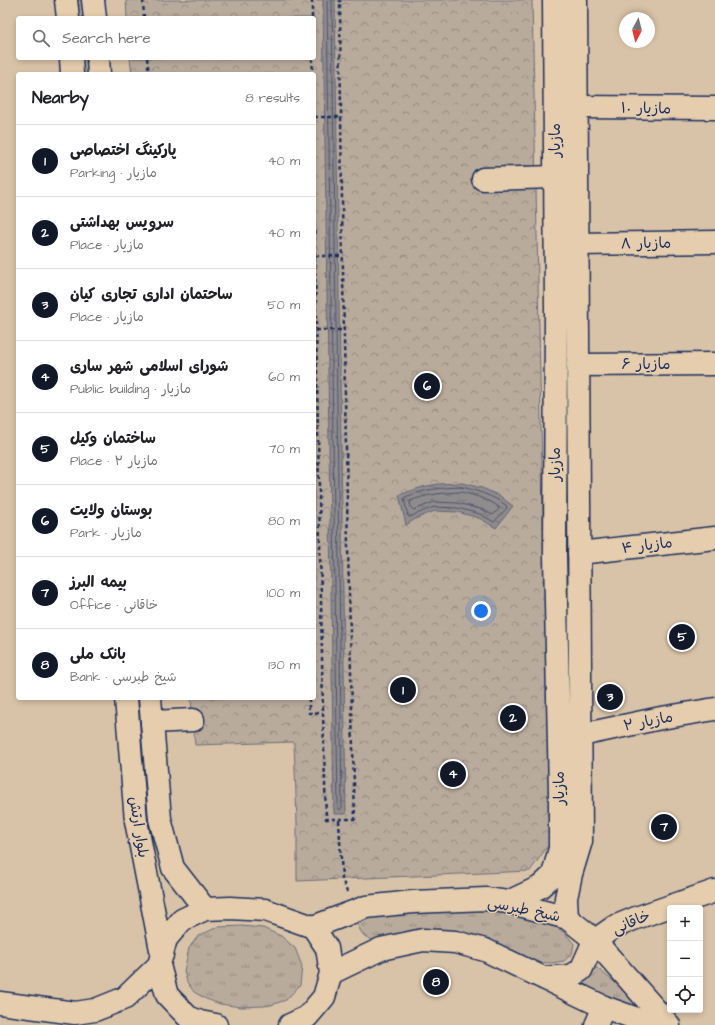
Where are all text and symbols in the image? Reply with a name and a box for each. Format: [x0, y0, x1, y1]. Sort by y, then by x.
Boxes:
north arrow [619, 12, 655, 48]
search box [16, 16, 316, 60]
icon: search [30, 27, 52, 49]
text: Search here [62, 28, 151, 49]
text: Nearby [32, 86, 89, 110]
text: 8 results [245, 89, 300, 107]
street label: مازیار ١٠ [621, 98, 671, 119]
street label: مازیار [545, 123, 566, 158]
text: پارکینگ اختصاصی [70, 140, 176, 161]
text: 1 [44, 152, 46, 170]
text: 40 m [268, 152, 300, 170]
text: Parking · مازیار [70, 164, 157, 182]
text: سرویس بهداشتی [70, 212, 174, 233]
text: 2 [41, 224, 49, 242]
text: 40 m [268, 224, 300, 242]
street label: مازیار ٨ [621, 233, 671, 254]
text: Place · مازیار [70, 236, 144, 254]
text: ساحتمان اداری تجاری کیان [70, 284, 233, 305]
text: 3 [42, 296, 48, 314]
text: 50 m [267, 296, 300, 314]
text: Place · مازیار [70, 308, 144, 326]
street label: مازیار ۶ [621, 354, 671, 375]
text: شورای اسلامی شهر ساری [70, 356, 228, 377]
text: 4 [41, 368, 49, 386]
text: 60 m [268, 368, 300, 386]
pin: 6 [414, 371, 440, 401]
text: Public building · مازیار [70, 380, 191, 398]
text: ساختمان وکیل [70, 428, 156, 449]
text: 5 [40, 440, 50, 458]
text: 70 m [268, 440, 300, 458]
street label: مازیار [545, 447, 566, 482]
text: Place · مازیار ۲ [70, 452, 158, 470]
text: بوستان ولایت [70, 500, 152, 521]
text: 6 [41, 512, 49, 530]
text: 80 m [268, 512, 300, 530]
text: Park · مازیار [70, 524, 142, 542]
street label: مازیار ۴ [620, 532, 674, 559]
text: بیمه البرز [70, 572, 127, 593]
text: 7 [41, 584, 49, 602]
text: 100 m [267, 584, 300, 602]
text: Office · خاقانی [70, 596, 158, 614]
your location [471, 601, 491, 621]
pin: 5 [669, 622, 695, 652]
text: بانک ملی [70, 644, 126, 665]
text: 8 [41, 656, 49, 674]
text: 130 m [268, 656, 300, 674]
text: Bank · شیخ طبرسی [70, 668, 177, 686]
pin: 1 [390, 675, 416, 705]
pin: 3 [597, 682, 623, 712]
pin: 2 [500, 703, 526, 733]
street label: مازیار ۲ [622, 706, 675, 737]
pin: 4 [440, 759, 466, 789]
street label: مازیار [549, 771, 570, 806]
street label: بلوار ارتش [123, 795, 154, 859]
pin: 7 [651, 812, 677, 842]
street label: شیخ طبرسی [486, 892, 562, 927]
street label: خاقانی [609, 905, 653, 940]
map controls [667, 905, 703, 1013]
button: + [667, 905, 703, 941]
button: − [667, 941, 703, 977]
pin: 8 [423, 967, 449, 997]
button: locate [667, 977, 703, 1013]

